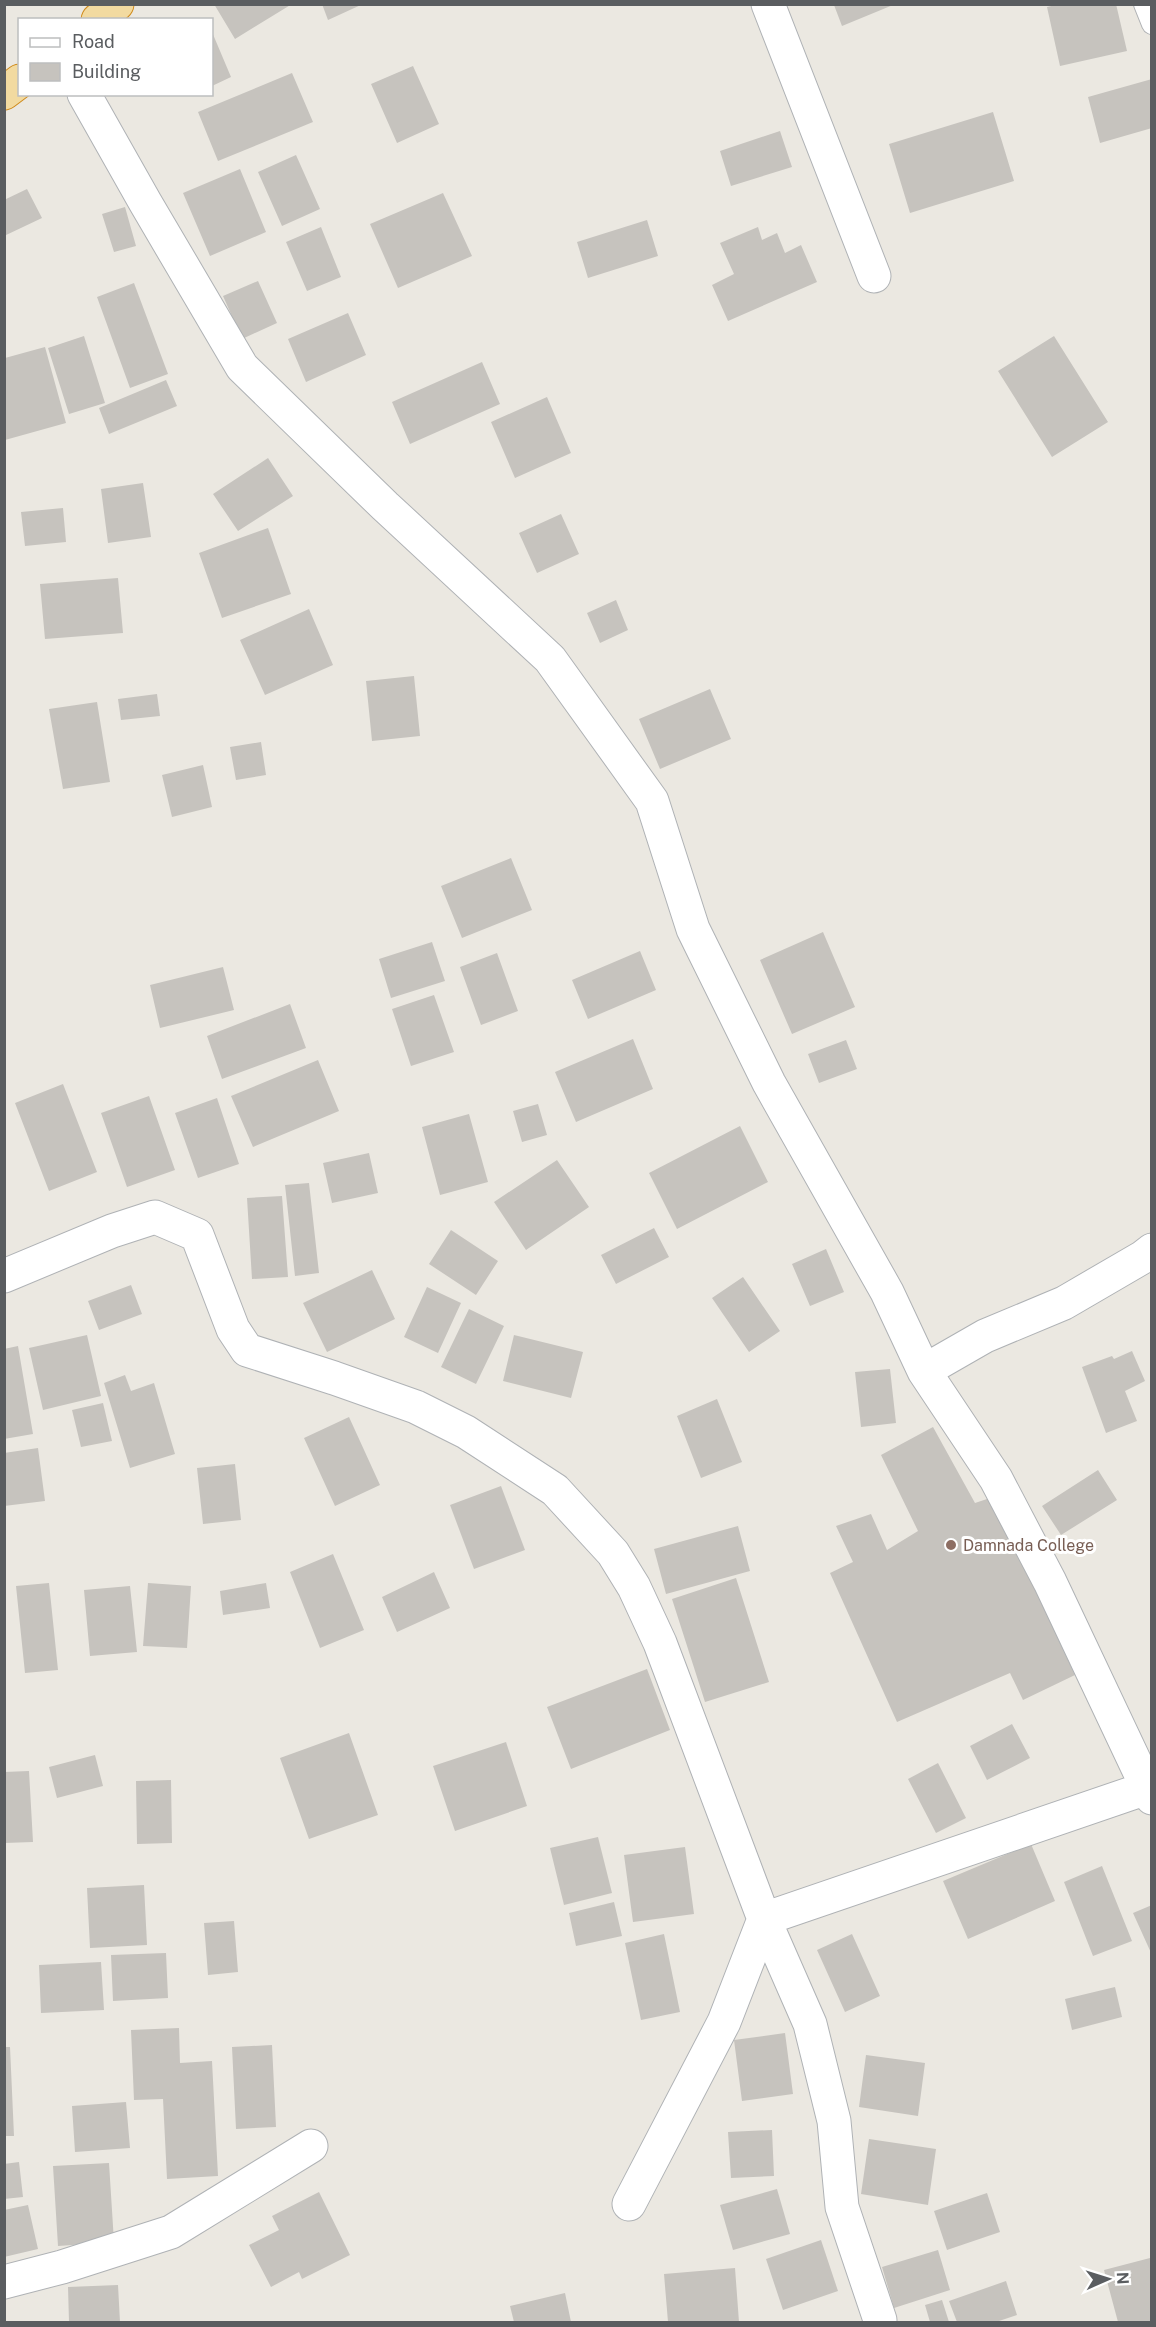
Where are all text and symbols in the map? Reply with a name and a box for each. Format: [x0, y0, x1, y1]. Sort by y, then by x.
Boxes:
legend [18, 18, 213, 96]
text: Road [72, 31, 115, 52]
text: Building [72, 61, 141, 82]
place label: Damnada College [963, 1536, 1094, 1555]
marker: Damnada College [944, 1538, 958, 1552]
north arrow [1078, 2249, 1138, 2309]
text: N [1113, 2271, 1132, 2285]

